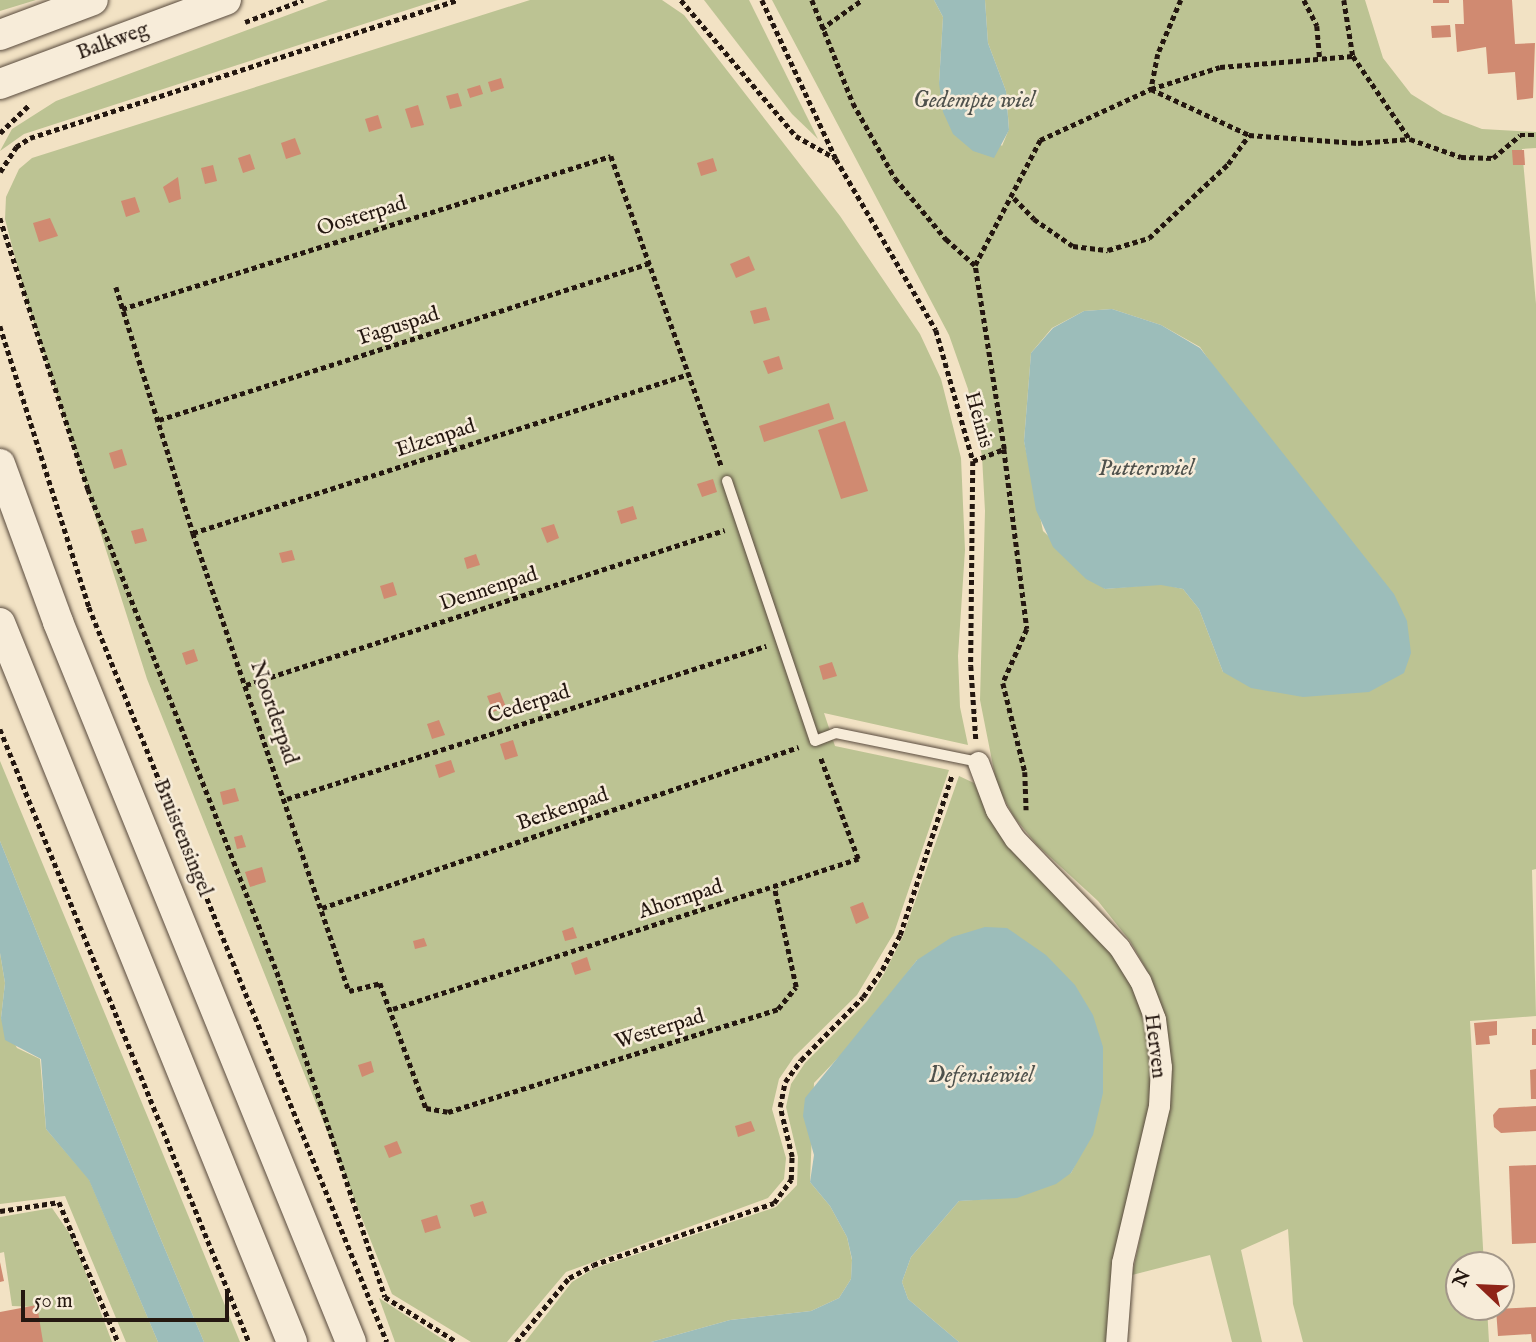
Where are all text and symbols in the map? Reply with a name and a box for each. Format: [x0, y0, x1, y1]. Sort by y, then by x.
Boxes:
street label: Balkweg [74, 17, 152, 67]
water label: Gedempte wiel [913, 87, 1035, 115]
street label: Oosterpad [314, 191, 410, 243]
street label: Faguspad [355, 302, 443, 352]
street label: Heinis [958, 389, 998, 451]
street label: Elzenpad [393, 414, 479, 464]
water label: Putterswiel [1098, 455, 1194, 483]
street label: Dennenpad [437, 562, 541, 618]
street label: Noorderpad [243, 658, 303, 768]
street label: Cederpad [485, 680, 573, 730]
street label: Bruistensingel [147, 776, 217, 900]
street label: Berkenpad [514, 783, 612, 837]
street label: Ahornpad [636, 875, 726, 925]
street label: Westerpad [612, 1004, 708, 1056]
street label: Herven [1138, 1012, 1170, 1080]
water label: Defensiewiel [928, 1062, 1034, 1090]
north arrow [1445, 1251, 1515, 1321]
text: N [1448, 1266, 1477, 1291]
scale bar [24, 1276, 233, 1320]
text: 50 m [34, 1288, 73, 1315]

